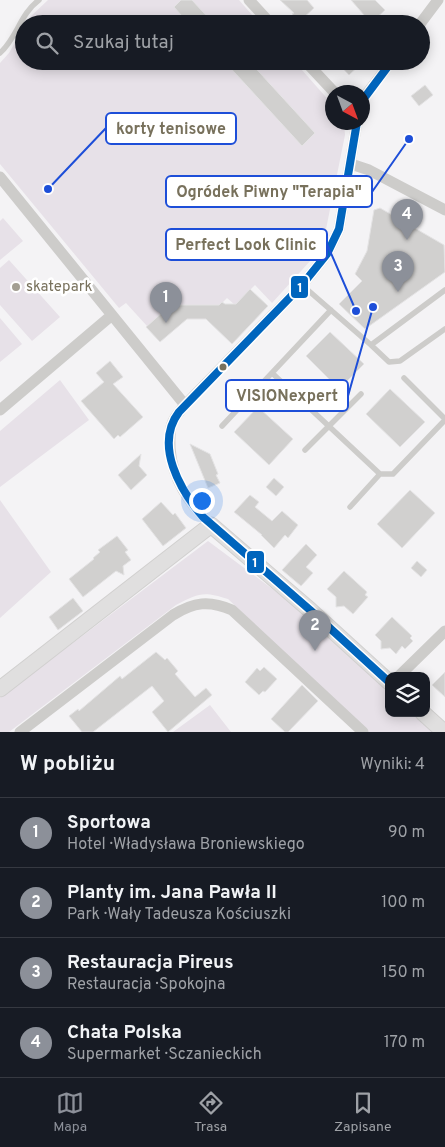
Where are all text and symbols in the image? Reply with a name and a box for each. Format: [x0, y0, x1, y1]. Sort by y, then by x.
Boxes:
search box [15, 15, 430, 70]
icon: search [33, 29, 61, 57]
text: Szukaj tutaj [73, 31, 174, 55]
north arrow [325, 85, 370, 130]
callout: korty tenisowe [106, 113, 236, 144]
text: korty tenisowe [116, 120, 226, 140]
callout: Ogródek Piwny "Terapia" [166, 176, 372, 207]
text: Ogródek Piwny "Terapia" [176, 183, 362, 203]
pin: 4 [391, 199, 423, 240]
callout: Perfect Look Clinic [166, 229, 327, 260]
text: Perfect Look Clinic [175, 236, 317, 256]
pin: 3 [382, 251, 414, 292]
line badge: 1 [290, 275, 309, 299]
place label: skatepark [26, 278, 93, 297]
text: 1 [297, 280, 303, 297]
marker: skatepark [10, 281, 22, 293]
pin: 1 [150, 282, 182, 323]
unlabelled marker [218, 362, 228, 372]
callout: VISIONexpert [226, 380, 348, 411]
text: VISIONexpert [236, 387, 338, 407]
your location [189, 488, 215, 514]
line badge: 1 [246, 550, 265, 574]
text: 1 [252, 555, 258, 572]
pin: 2 [299, 610, 331, 651]
map controls [385, 672, 430, 717]
button: layers [385, 672, 430, 717]
text: W pobliżu [20, 751, 115, 778]
text: Wyniki: 4 [360, 755, 425, 775]
text: Sportowa [67, 811, 151, 835]
text: 1 [33, 823, 39, 843]
text: 90 m [388, 823, 425, 843]
text: Hotel · Władysława Broniewskiego [67, 835, 305, 855]
text: Planty im. Jana Pawła II [67, 881, 277, 905]
text: 2 [31, 893, 41, 913]
text: 100 m [381, 893, 425, 913]
text: Park · Wały Tadeusza Kościuszki [67, 905, 291, 925]
text: Restauracja Pireus [67, 951, 234, 975]
text: 3 [31, 963, 41, 983]
text: 150 m [382, 963, 425, 983]
text: Restauracja · Spokojna [67, 975, 225, 995]
text: Chata Polska [67, 1021, 182, 1045]
text: 4 [31, 1033, 41, 1053]
text: 170 m [384, 1033, 425, 1053]
text: Supermarket · Sczanieckich [67, 1045, 262, 1065]
tab: Mapa [53, 1089, 87, 1136]
tab: Trasa [194, 1089, 227, 1136]
tab: Zapisane [334, 1089, 392, 1136]

